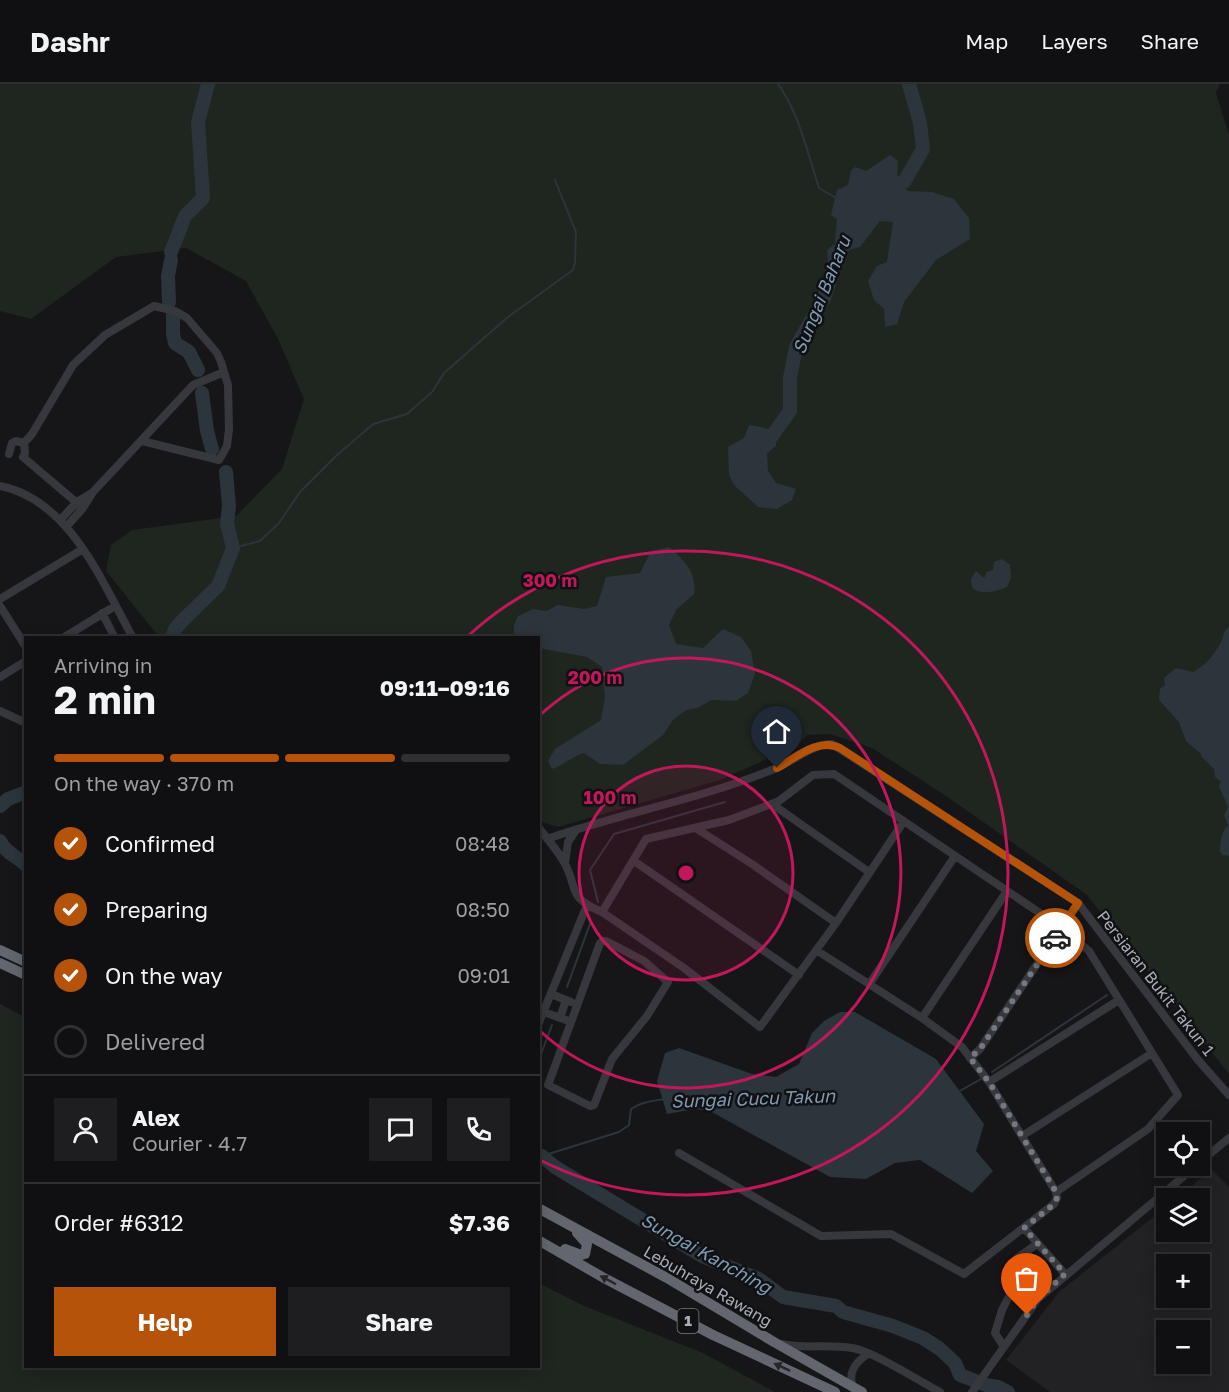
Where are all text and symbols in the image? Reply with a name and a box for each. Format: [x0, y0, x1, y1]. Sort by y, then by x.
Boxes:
text: Dashr [30, 25, 110, 58]
text: Map [965, 28, 1008, 54]
text: Layers [1041, 28, 1108, 54]
text: Share [1141, 28, 1199, 54]
water label: Sungai Baharu [787, 231, 855, 357]
text: 300 m [523, 569, 577, 591]
text: Arriving in [54, 653, 152, 677]
text: 200 m [568, 666, 622, 688]
text: 09:11–09:16 [380, 674, 510, 701]
text: 2 min [54, 676, 156, 723]
pin [751, 706, 802, 768]
icon: home [760, 715, 793, 748]
text: On the way · 370 m [54, 771, 234, 795]
text: 100 m [584, 786, 636, 808]
icon: check [54, 827, 87, 860]
text: Confirmed [105, 830, 215, 857]
text: 08:48 [455, 831, 510, 855]
centre of rings [676, 863, 696, 883]
icon: check [54, 893, 87, 926]
text: Preparing [105, 896, 208, 923]
text: 08:50 [455, 897, 510, 921]
street label: Persiaran Bukit Takun 1 [1093, 906, 1219, 1060]
courier [1025, 908, 1085, 968]
icon: car [1039, 922, 1072, 955]
icon: check [54, 959, 87, 992]
text: On the way [105, 962, 223, 989]
text: 09:01 [457, 963, 510, 987]
text: Delivered [105, 1028, 205, 1055]
water label: Sungai Cucu Takun [671, 1084, 836, 1112]
button: person [54, 1098, 117, 1161]
button: chat [369, 1098, 432, 1161]
button: phone [447, 1098, 510, 1161]
text: Alex [132, 1104, 180, 1131]
map controls [1156, 1122, 1210, 1374]
button: locate [1156, 1122, 1210, 1176]
text: Courier · 4.7 [132, 1131, 247, 1155]
button: layers [1156, 1188, 1210, 1242]
water label: Sungai Kanching [638, 1208, 777, 1299]
text: Order #6312 [54, 1209, 184, 1236]
text: $7.36 [449, 1209, 510, 1236]
street label: Lebuhraya Rawang [640, 1241, 776, 1331]
pin [1001, 1253, 1052, 1315]
button: + [1156, 1254, 1210, 1308]
icon: bag [1010, 1262, 1043, 1295]
one-way arrow [599, 1275, 616, 1284]
button: Help [54, 1287, 276, 1356]
button: Share [288, 1287, 510, 1356]
road number: 1 [678, 1309, 698, 1333]
button: − [1156, 1320, 1210, 1374]
one-way arrow [773, 1363, 790, 1372]

